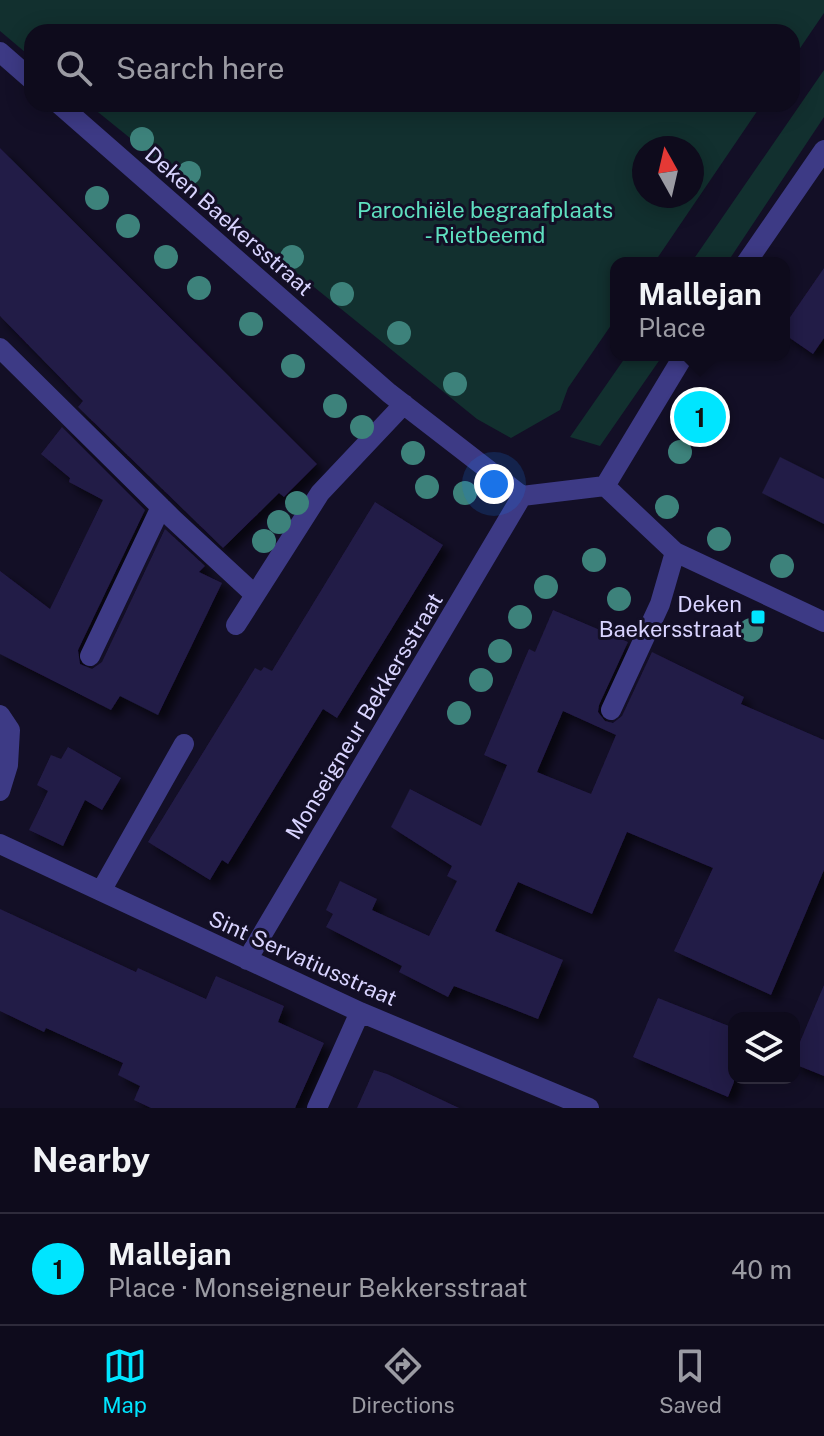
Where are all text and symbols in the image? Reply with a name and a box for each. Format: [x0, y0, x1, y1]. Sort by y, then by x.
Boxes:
search box [24, 24, 800, 112]
icon: search [52, 46, 96, 90]
text: Search here [116, 50, 284, 86]
north arrow [632, 136, 704, 208]
street label: Deken Baekersstraat [140, 141, 318, 301]
park label: Parochiële begraafplaats - Rietbeemd [357, 197, 613, 248]
popup [610, 257, 790, 361]
text: Mallejan [638, 276, 762, 312]
text: Place [638, 312, 706, 343]
pin: 1 [674, 387, 726, 447]
your location [474, 464, 514, 504]
street label: Monseigneur Bekkersstraat [280, 588, 448, 844]
place label: Deken Baekersstraat [599, 591, 742, 642]
marker: Deken Baekersstraat [749, 608, 767, 626]
street label: Sint Servatiusstraat [205, 905, 401, 1011]
map controls [728, 1012, 800, 1084]
button: layers [728, 1012, 800, 1084]
text: Nearby [32, 1140, 150, 1180]
text: Mallejan [108, 1236, 232, 1272]
text: 1 [52, 1254, 64, 1285]
text: 40 m [731, 1254, 792, 1285]
text: Place · Monseigneur Bekkersstraat [108, 1272, 528, 1303]
tab: Map [102, 1344, 147, 1418]
tab: Directions [351, 1344, 455, 1418]
tab: Saved [659, 1344, 722, 1418]

